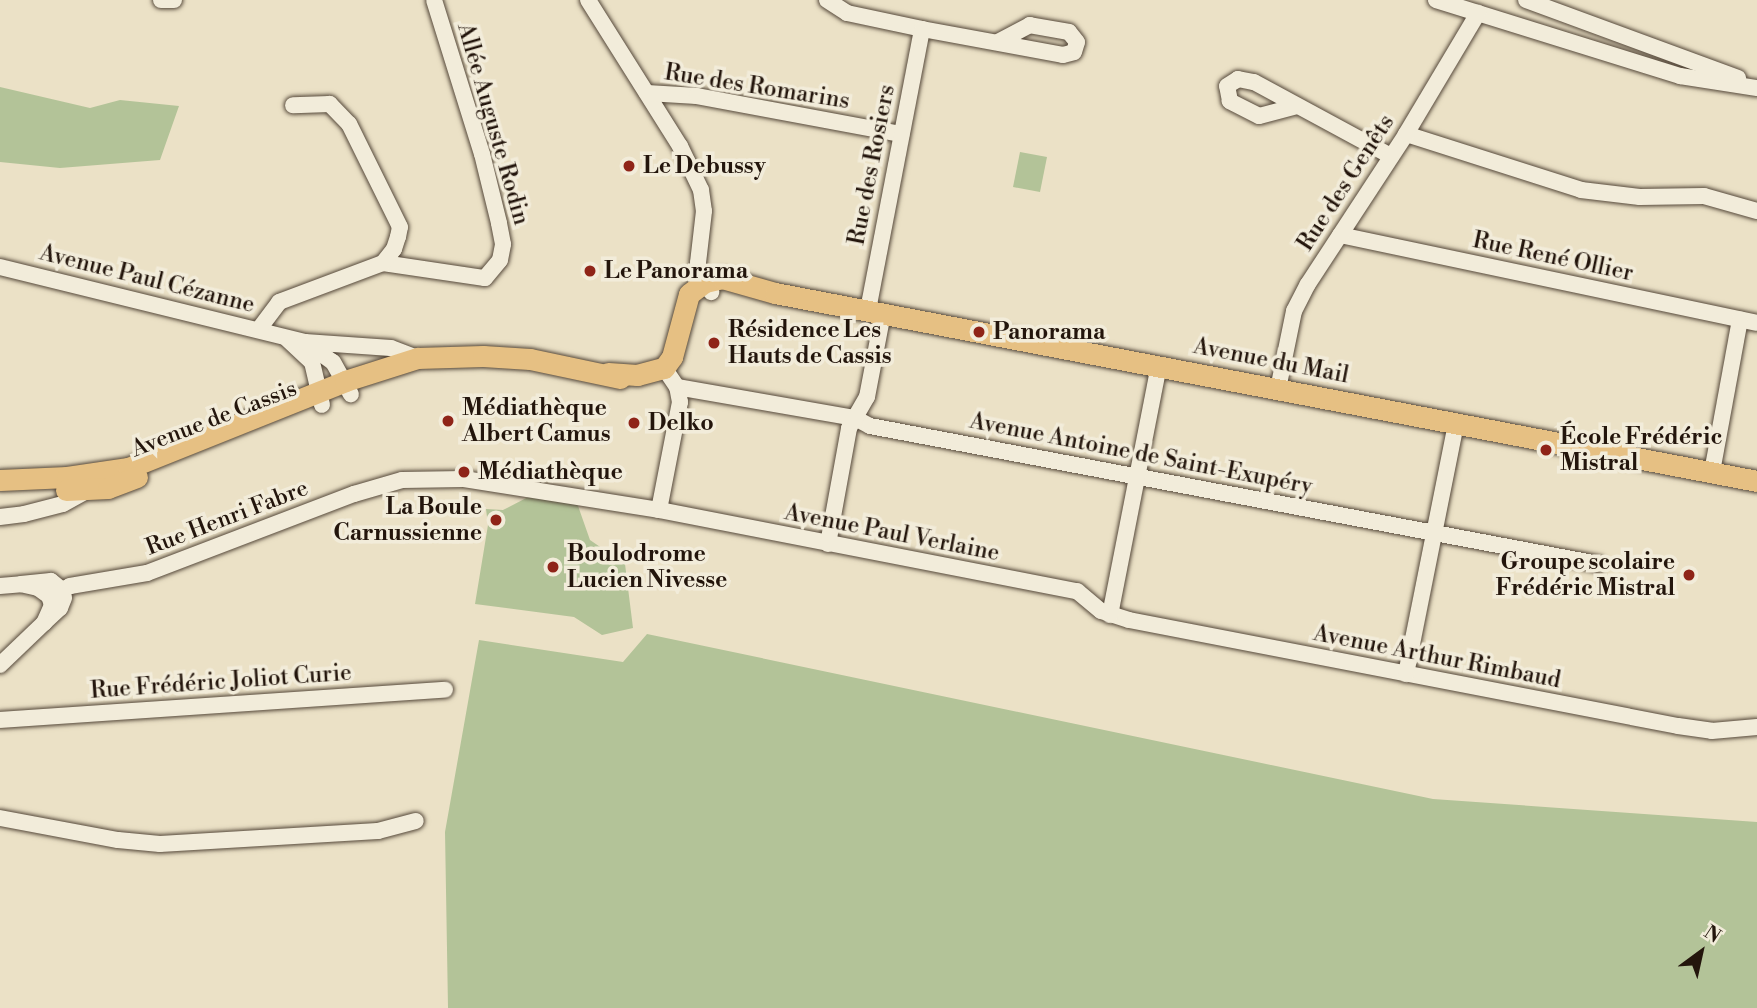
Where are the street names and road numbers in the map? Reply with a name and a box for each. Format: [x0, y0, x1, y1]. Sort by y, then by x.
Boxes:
street label: Allée Auguste Rodin [451, 20, 535, 228]
street label: Rue des Romarins [662, 59, 852, 115]
street label: Rue des Rosiers [843, 82, 901, 248]
street label: Rue des Genêts [1292, 110, 1400, 256]
street label: Rue René Ollier [1470, 227, 1636, 287]
street label: Avenue Paul Cézanne [37, 239, 257, 319]
street label: Avenue du Mail [1191, 332, 1351, 390]
street label: Avenue de Cassis [127, 375, 301, 463]
street label: Avenue Antoine de Saint-Exupéry [967, 407, 1315, 501]
street label: Rue Henri Fabre [142, 474, 312, 562]
street label: Avenue Paul Verlaine [782, 499, 1002, 567]
street label: Avenue Arthur Rimbaud [1311, 619, 1563, 695]
street label: Rue Frédéric Joliot Curie [89, 659, 353, 705]

